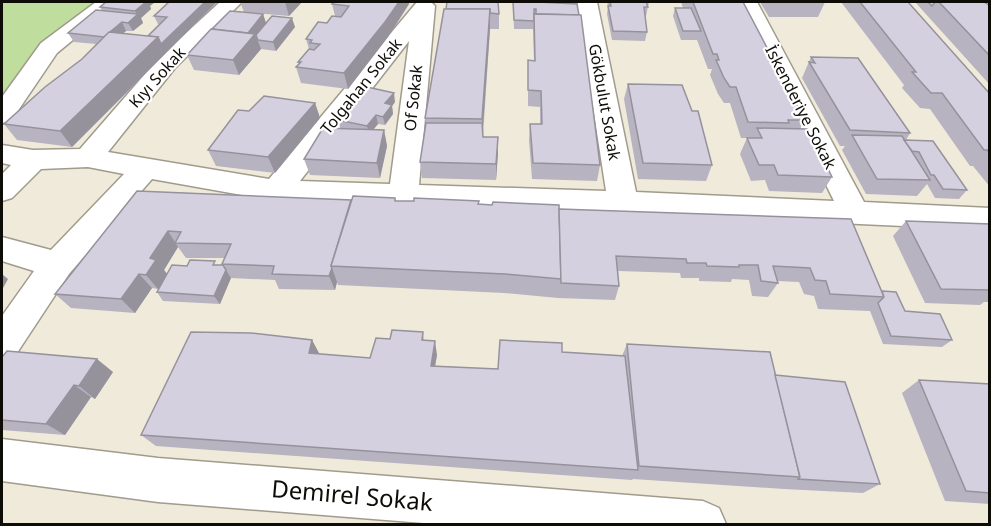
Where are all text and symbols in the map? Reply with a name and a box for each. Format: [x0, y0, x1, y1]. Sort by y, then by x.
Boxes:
street label: Tolgahan Sokak [315, 33, 407, 139]
street label: Kıyı Sokak [124, 41, 191, 112]
street label: İskenderiye Sokak [760, 41, 842, 173]
street label: Gökbulut Sokak [584, 42, 626, 162]
street label: Of Sokak [399, 63, 427, 132]
street label: Demirel Sokak [270, 471, 434, 518]

